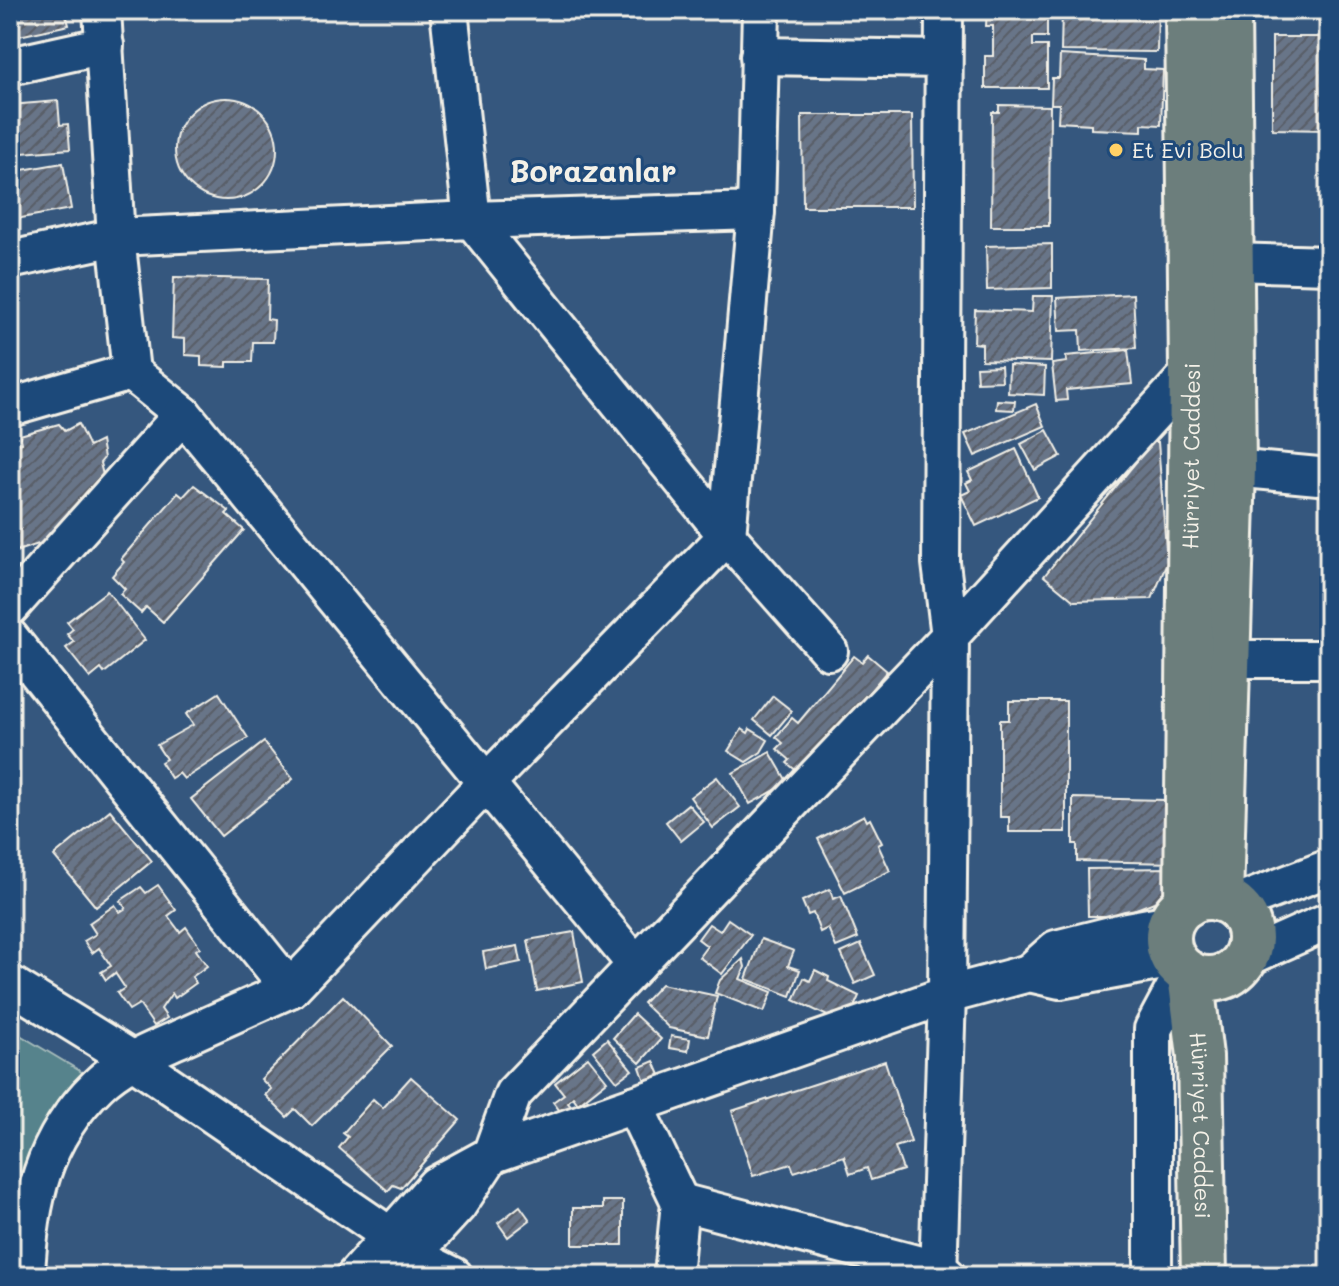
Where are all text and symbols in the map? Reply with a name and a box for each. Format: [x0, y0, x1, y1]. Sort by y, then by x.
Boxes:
place label: Et Evi Bolu [1132, 135, 1244, 164]
marker: Et Evi Bolu [1107, 141, 1125, 159]
district label: Borazanlar [509, 150, 677, 190]
street label: Hürriyet Caddesi [1175, 362, 1206, 550]
street label: Hürriyet Caddesi [1183, 1030, 1218, 1219]

